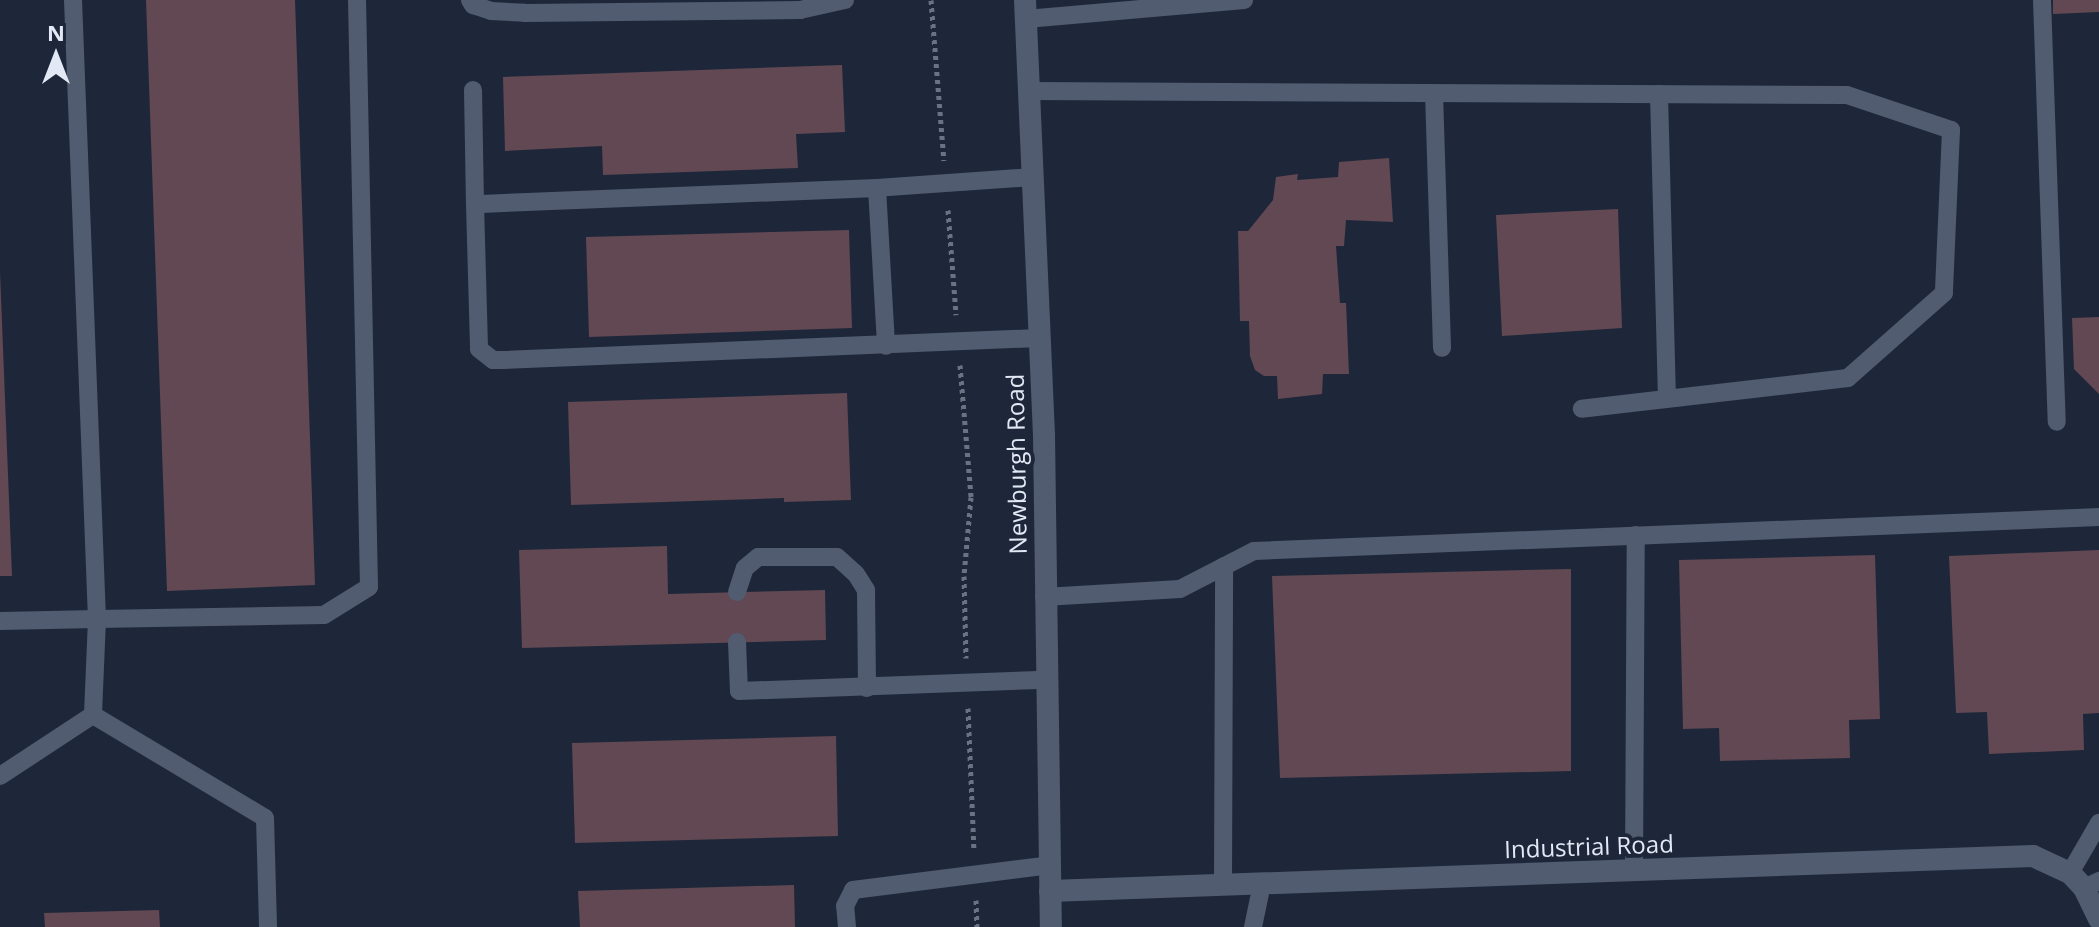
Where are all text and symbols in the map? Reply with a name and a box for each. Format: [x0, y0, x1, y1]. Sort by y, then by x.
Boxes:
north arrow [16, 16, 96, 96]
text: N [47, 17, 65, 47]
street label: Newburgh Road [1000, 373, 1032, 555]
street label: Industrial Road [1504, 829, 1674, 863]

